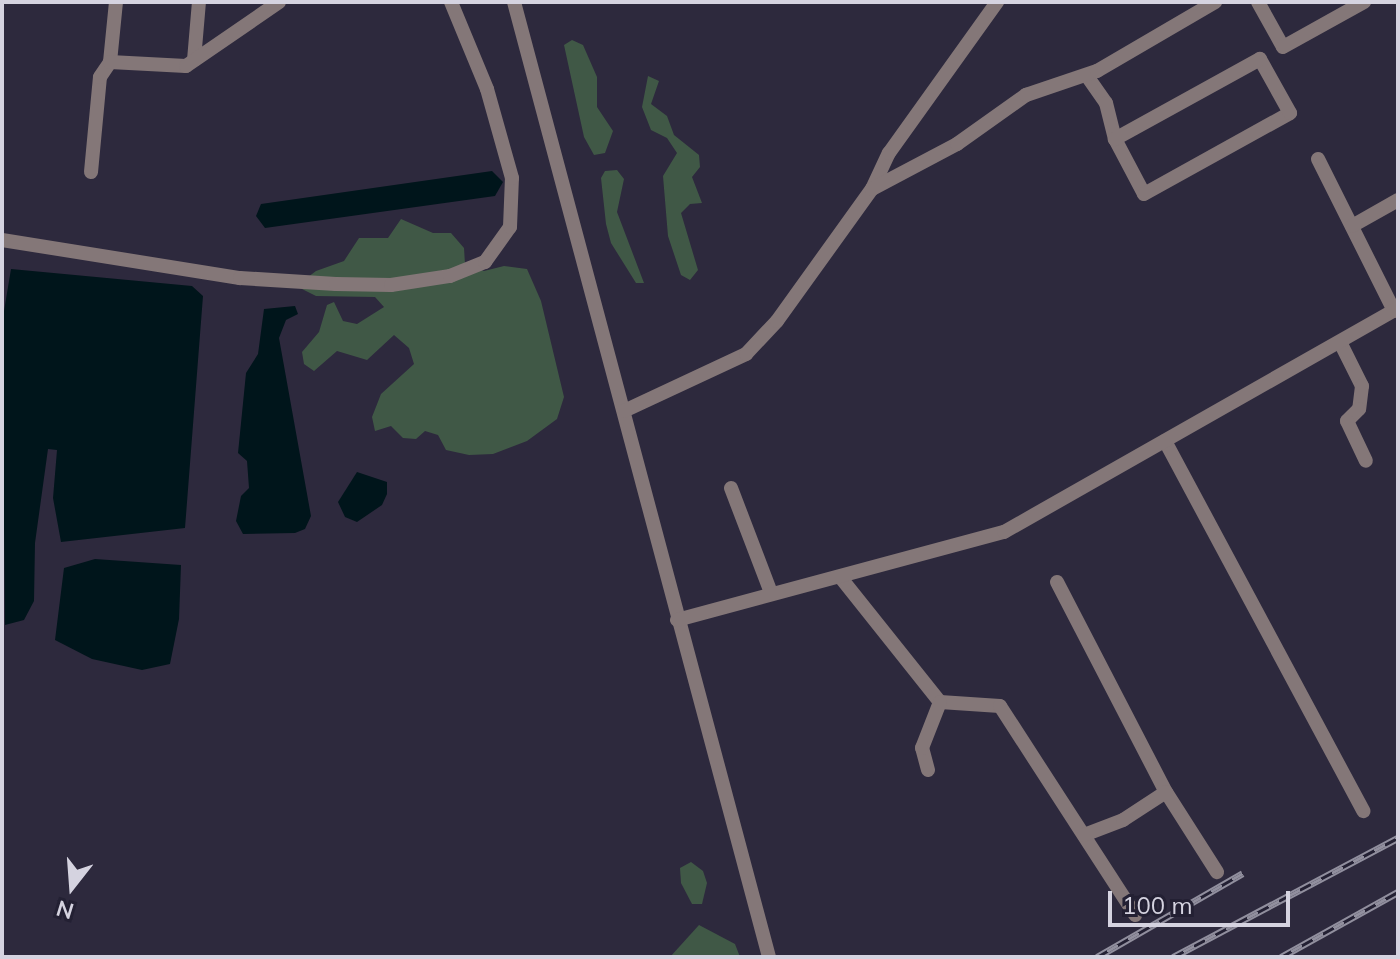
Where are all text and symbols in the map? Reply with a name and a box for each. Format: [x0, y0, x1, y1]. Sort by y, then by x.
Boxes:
north arrow [32, 847, 112, 927]
scale bar [1112, 875, 1294, 925]
text: 100 m [1122, 890, 1193, 920]
text: N [53, 894, 77, 926]

